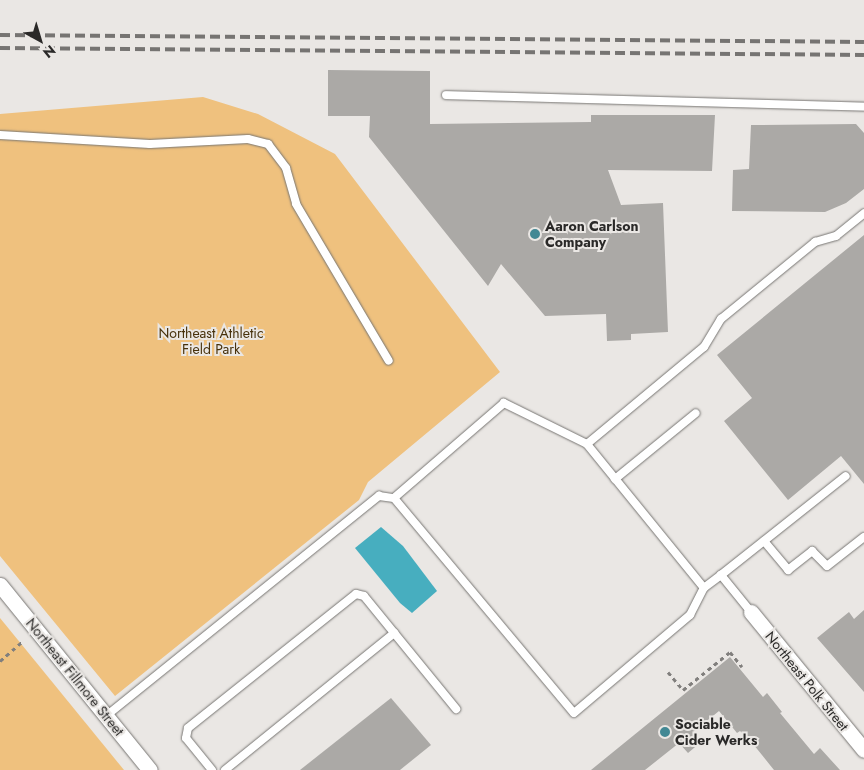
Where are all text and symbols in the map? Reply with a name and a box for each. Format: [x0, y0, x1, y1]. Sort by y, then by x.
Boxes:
north arrow [15, 15, 65, 65]
text: N [39, 40, 60, 63]
place label: Aaron Carlson Company [545, 218, 638, 250]
marker: Aaron Carlson Company [529, 228, 541, 240]
park label: Northeast Athletic Field Park [158, 325, 264, 358]
street label: Northeast Fillmore Street [22, 615, 128, 739]
street label: Northeast Polk Street [762, 628, 852, 734]
place label: Sociable Cider Werks [675, 716, 757, 749]
marker: Sociable Cider Werks [659, 726, 671, 738]

